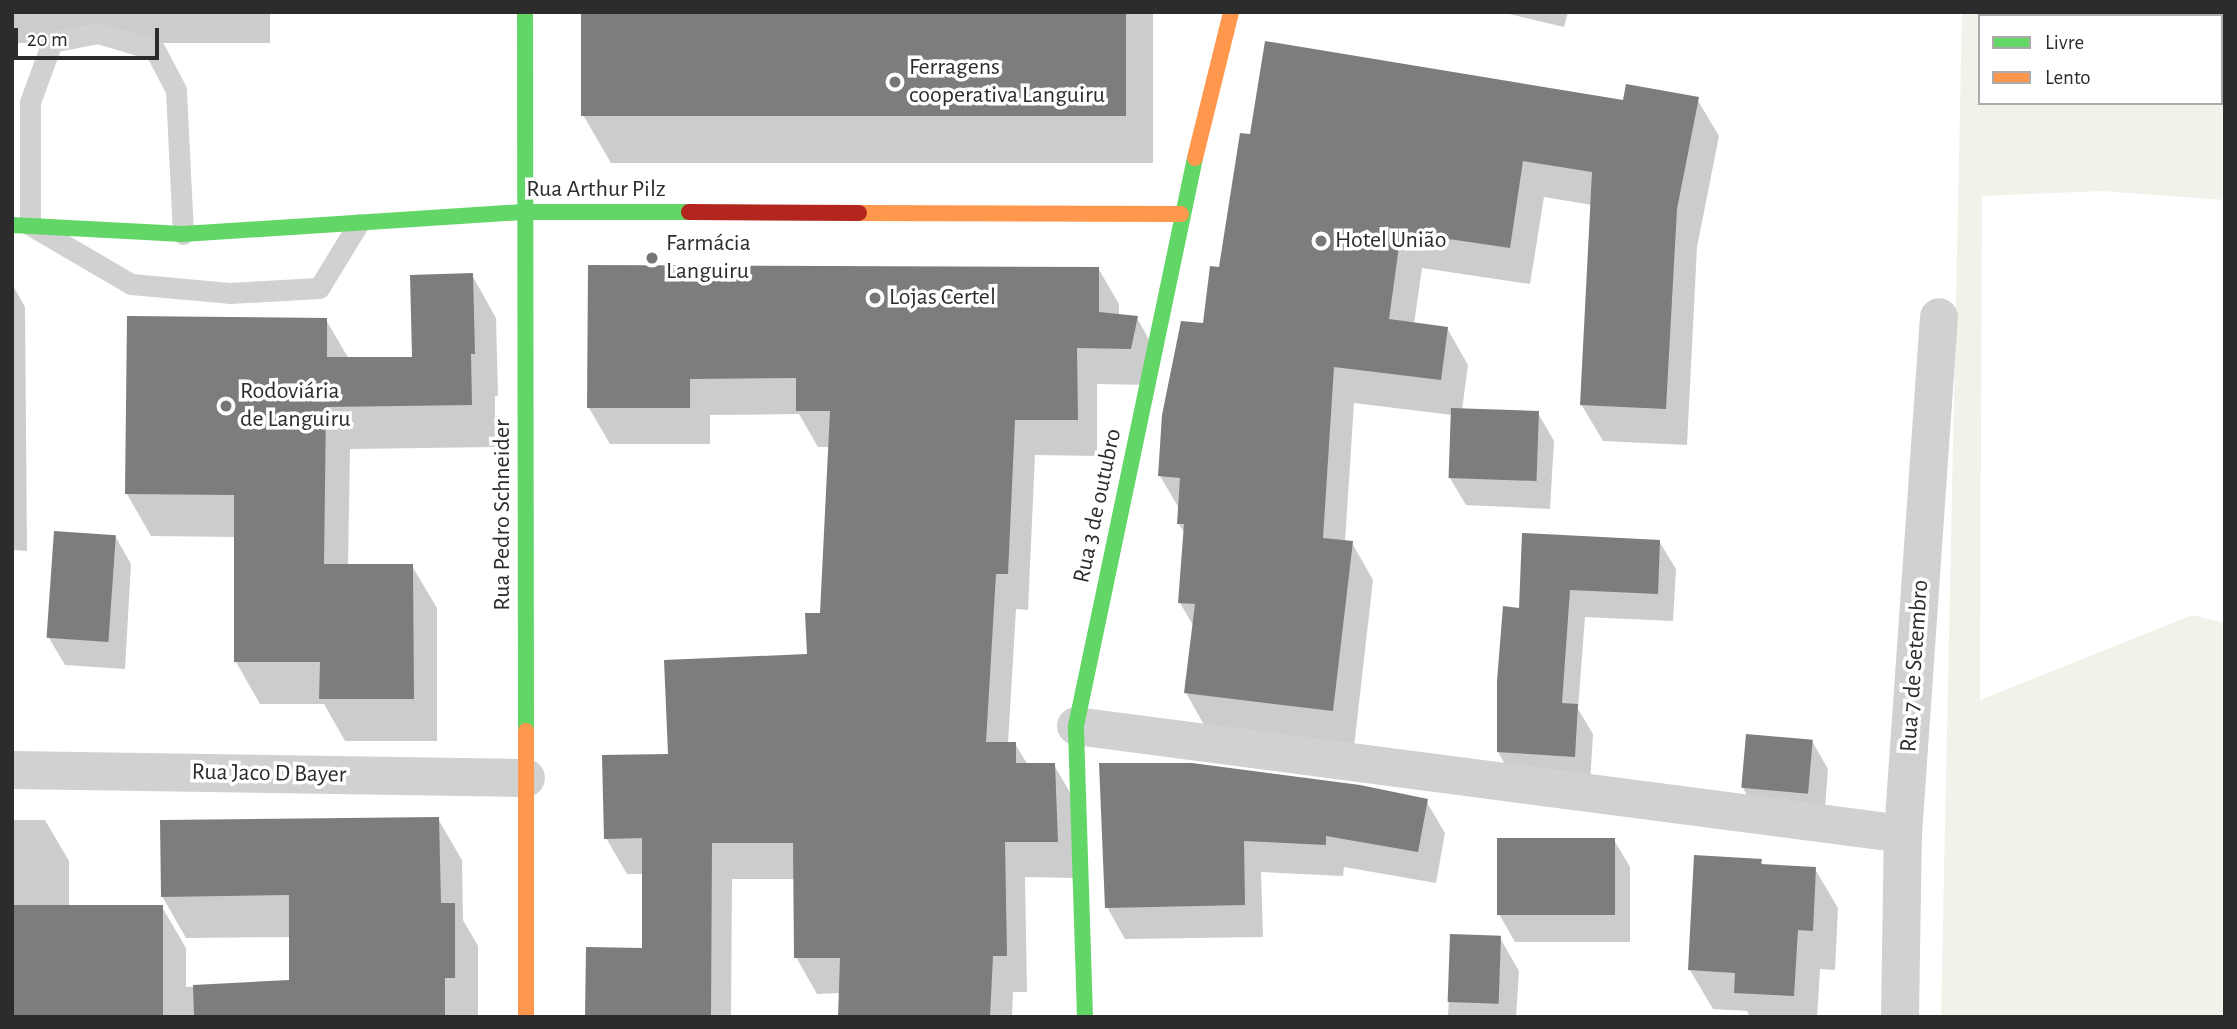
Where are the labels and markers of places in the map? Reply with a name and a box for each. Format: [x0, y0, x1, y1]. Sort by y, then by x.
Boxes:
place label: Ferragens cooperativa Languiru [909, 54, 1105, 110]
marker: Ferragens cooperativa Languiru [887, 74, 903, 90]
place label: Hotel União [1335, 227, 1447, 255]
place label: Farmácia Languiru [666, 230, 751, 286]
marker: Hotel União [1313, 233, 1329, 249]
marker: Farmácia Languiru [644, 250, 660, 266]
place label: Lojas Certel [889, 284, 996, 312]
marker: Lojas Certel [867, 290, 883, 306]
place label: Rodoviária de Languiru [240, 378, 350, 434]
marker: Rodoviária de Languiru [218, 398, 234, 414]

